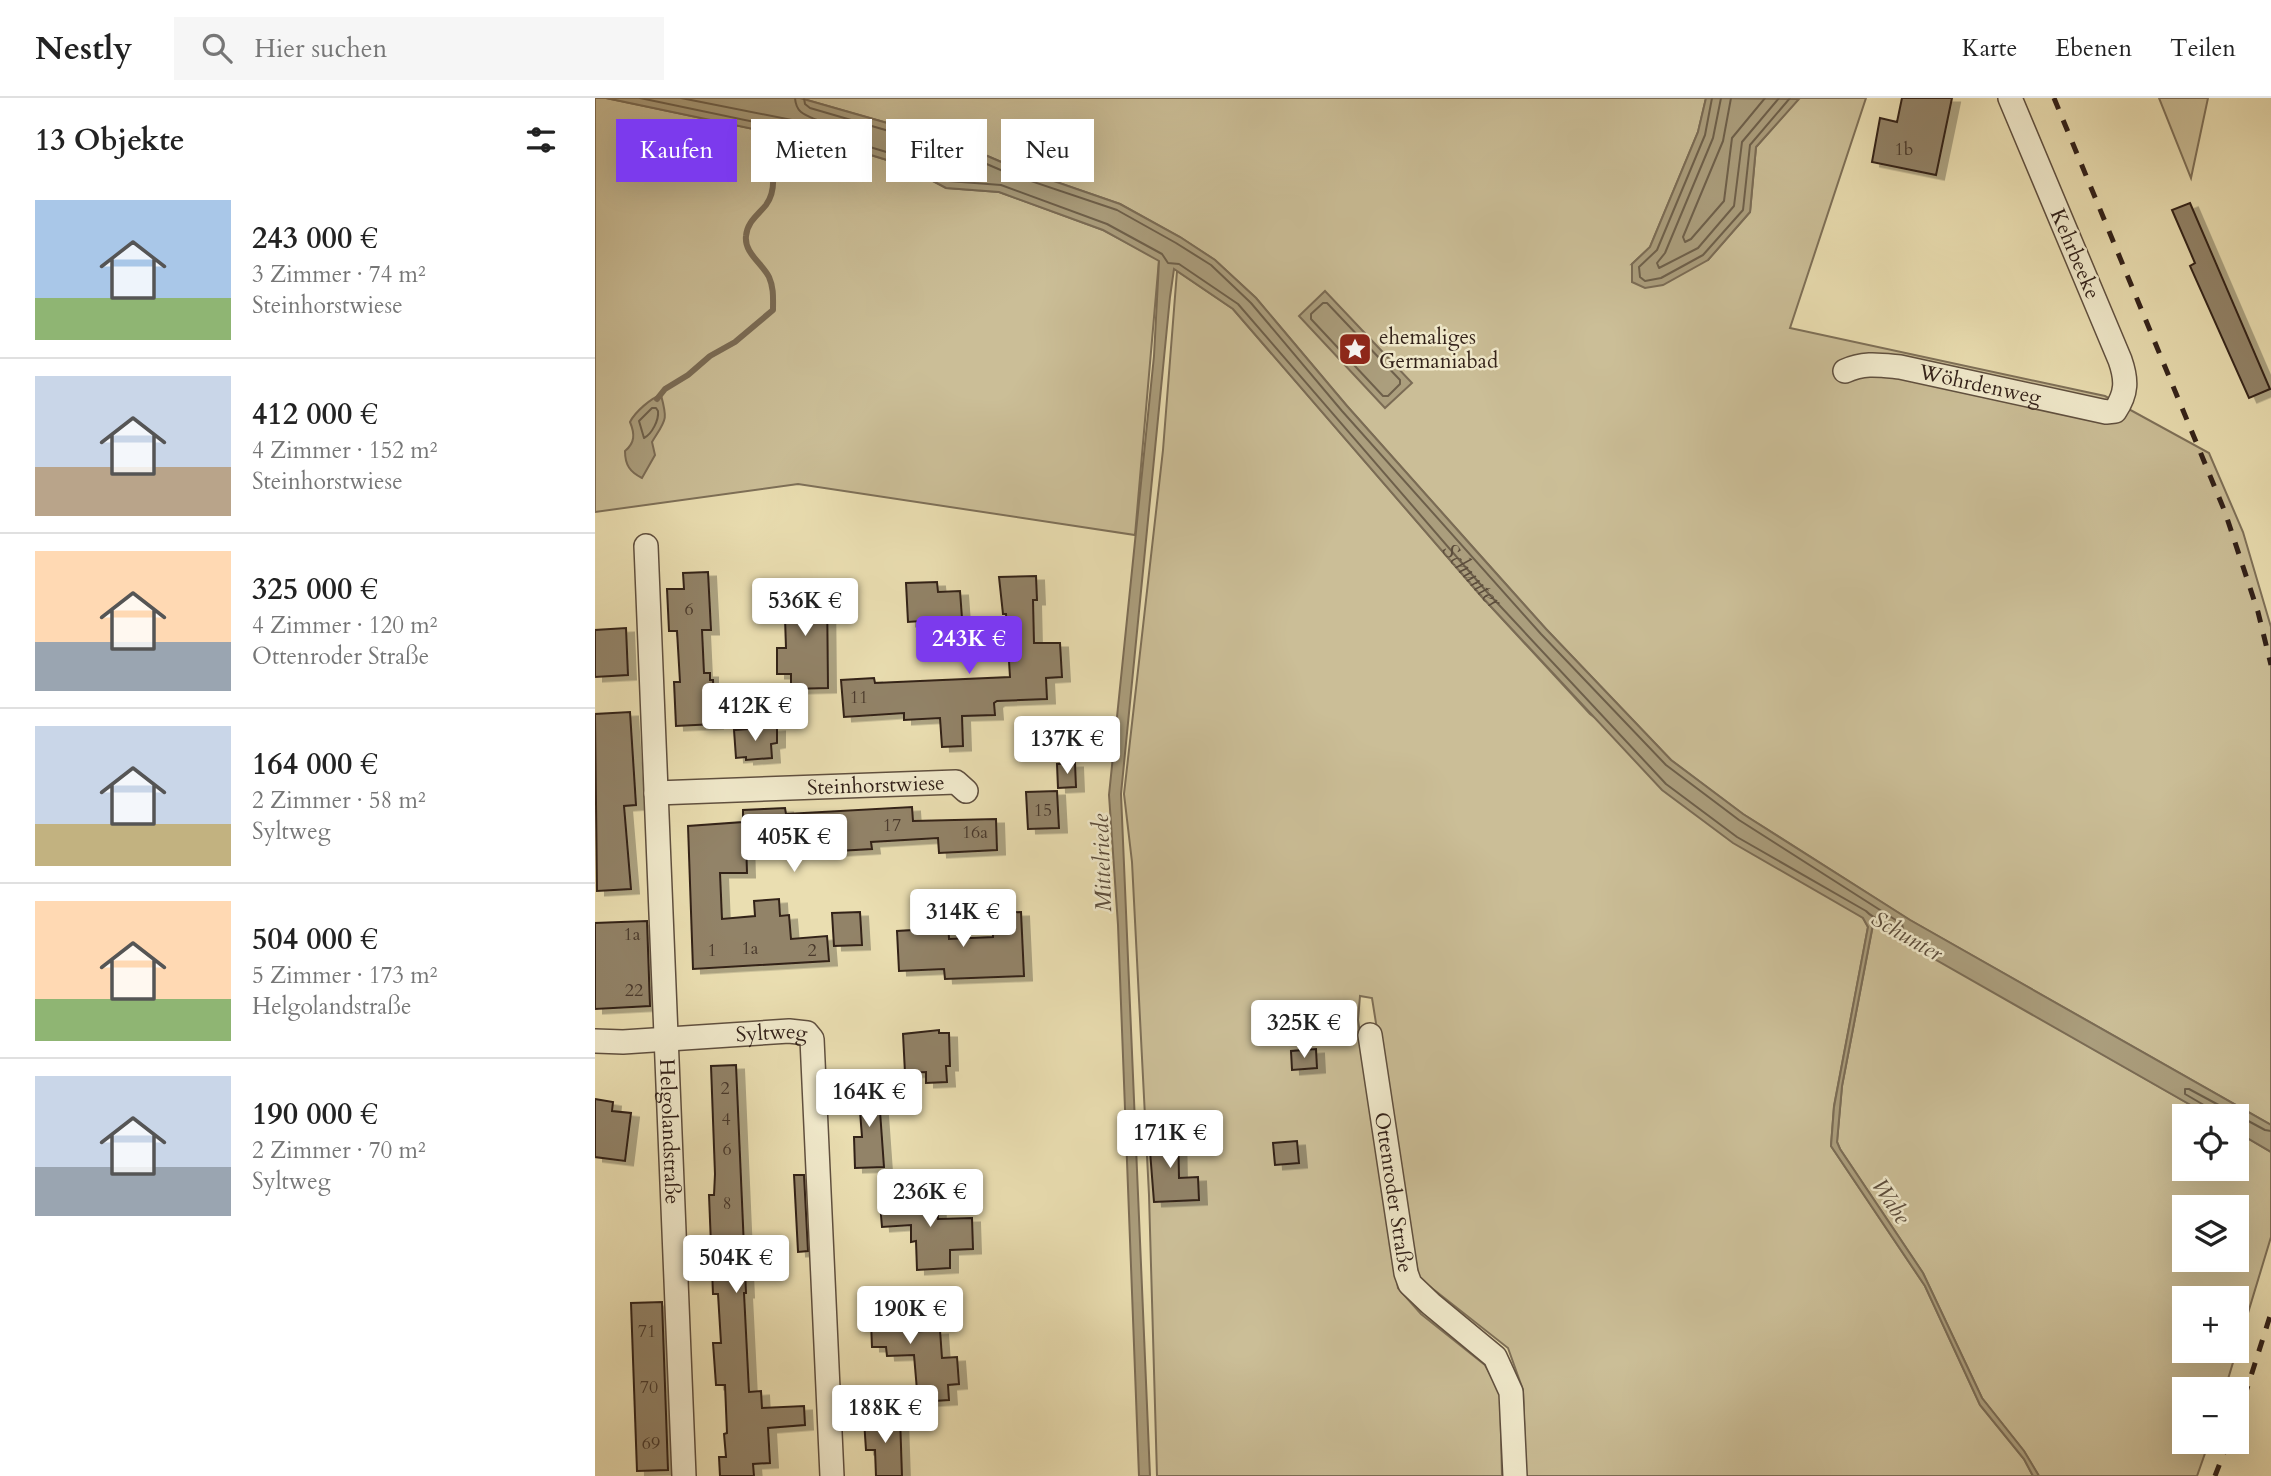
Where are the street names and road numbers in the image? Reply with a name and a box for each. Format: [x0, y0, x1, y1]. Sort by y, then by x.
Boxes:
street label: Kehrbeeke [2043, 204, 2107, 304]
street label: Wöhrdenweg [1915, 357, 2044, 412]
street label: Steinhorstwiese [807, 768, 945, 802]
street label: Syltweg [735, 1016, 809, 1049]
street label: Helgolandstraße [652, 1058, 687, 1205]
street label: Ottenroder Straße [1367, 1110, 1420, 1274]

